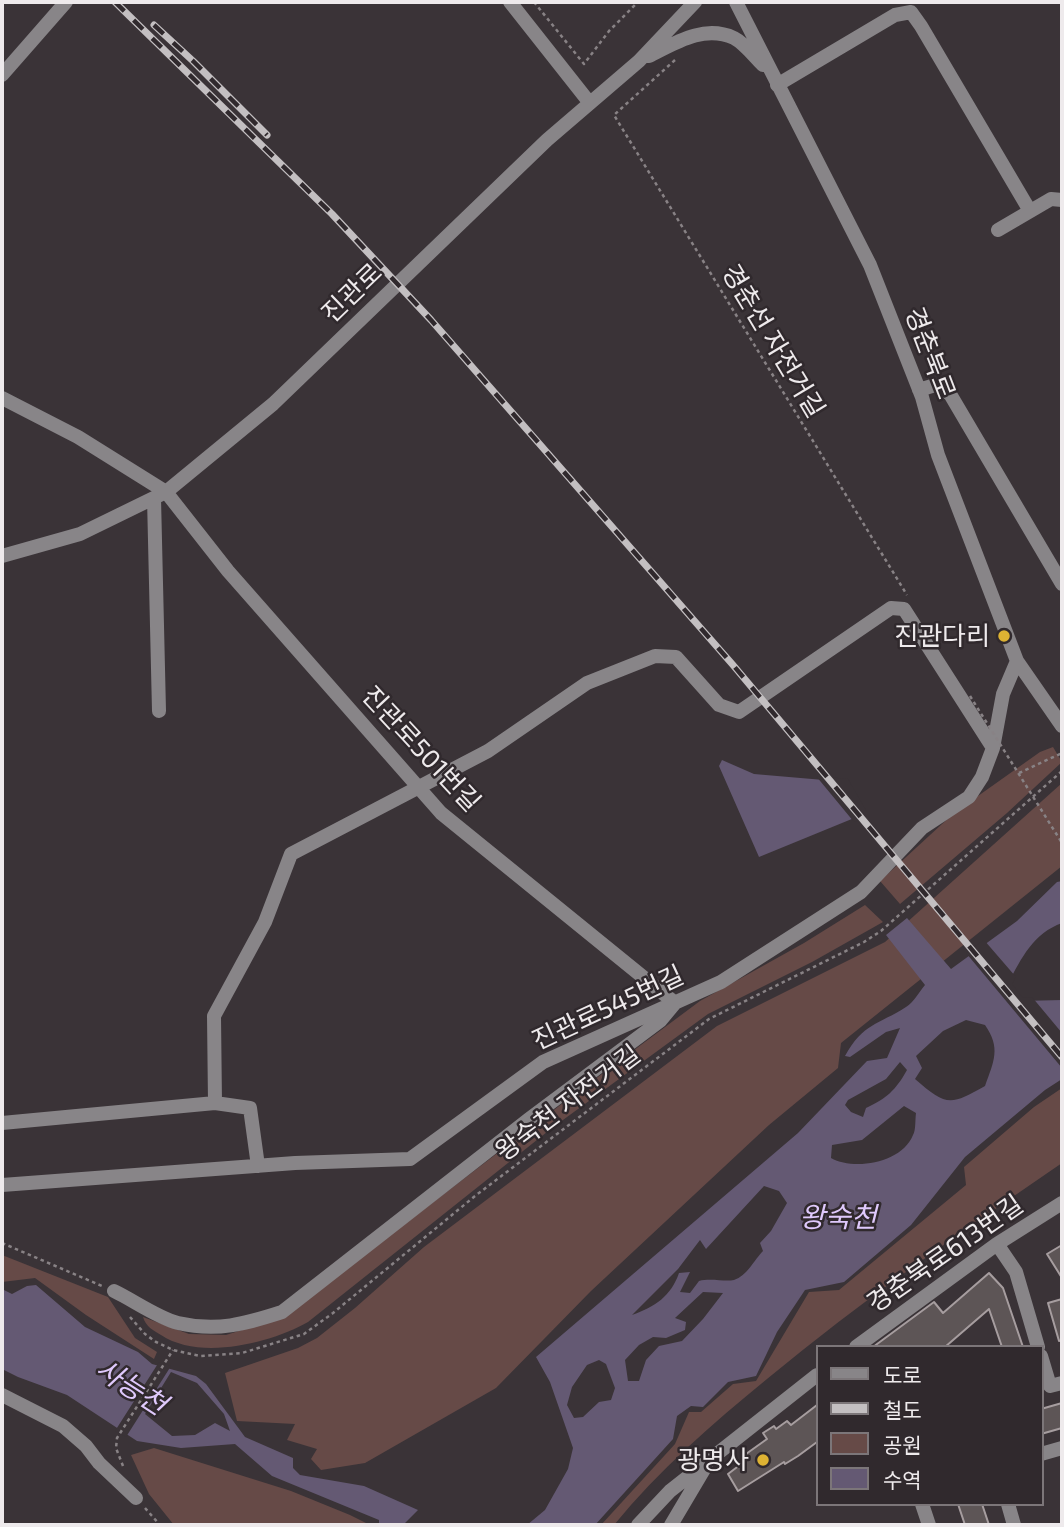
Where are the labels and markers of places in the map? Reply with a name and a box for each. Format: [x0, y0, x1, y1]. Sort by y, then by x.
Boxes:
place label: 진관다리 [894, 620, 990, 652]
marker: 진관다리 [996, 628, 1012, 644]
place label: 광명사 [677, 1444, 749, 1476]
marker: 광명사 [755, 1452, 771, 1468]

